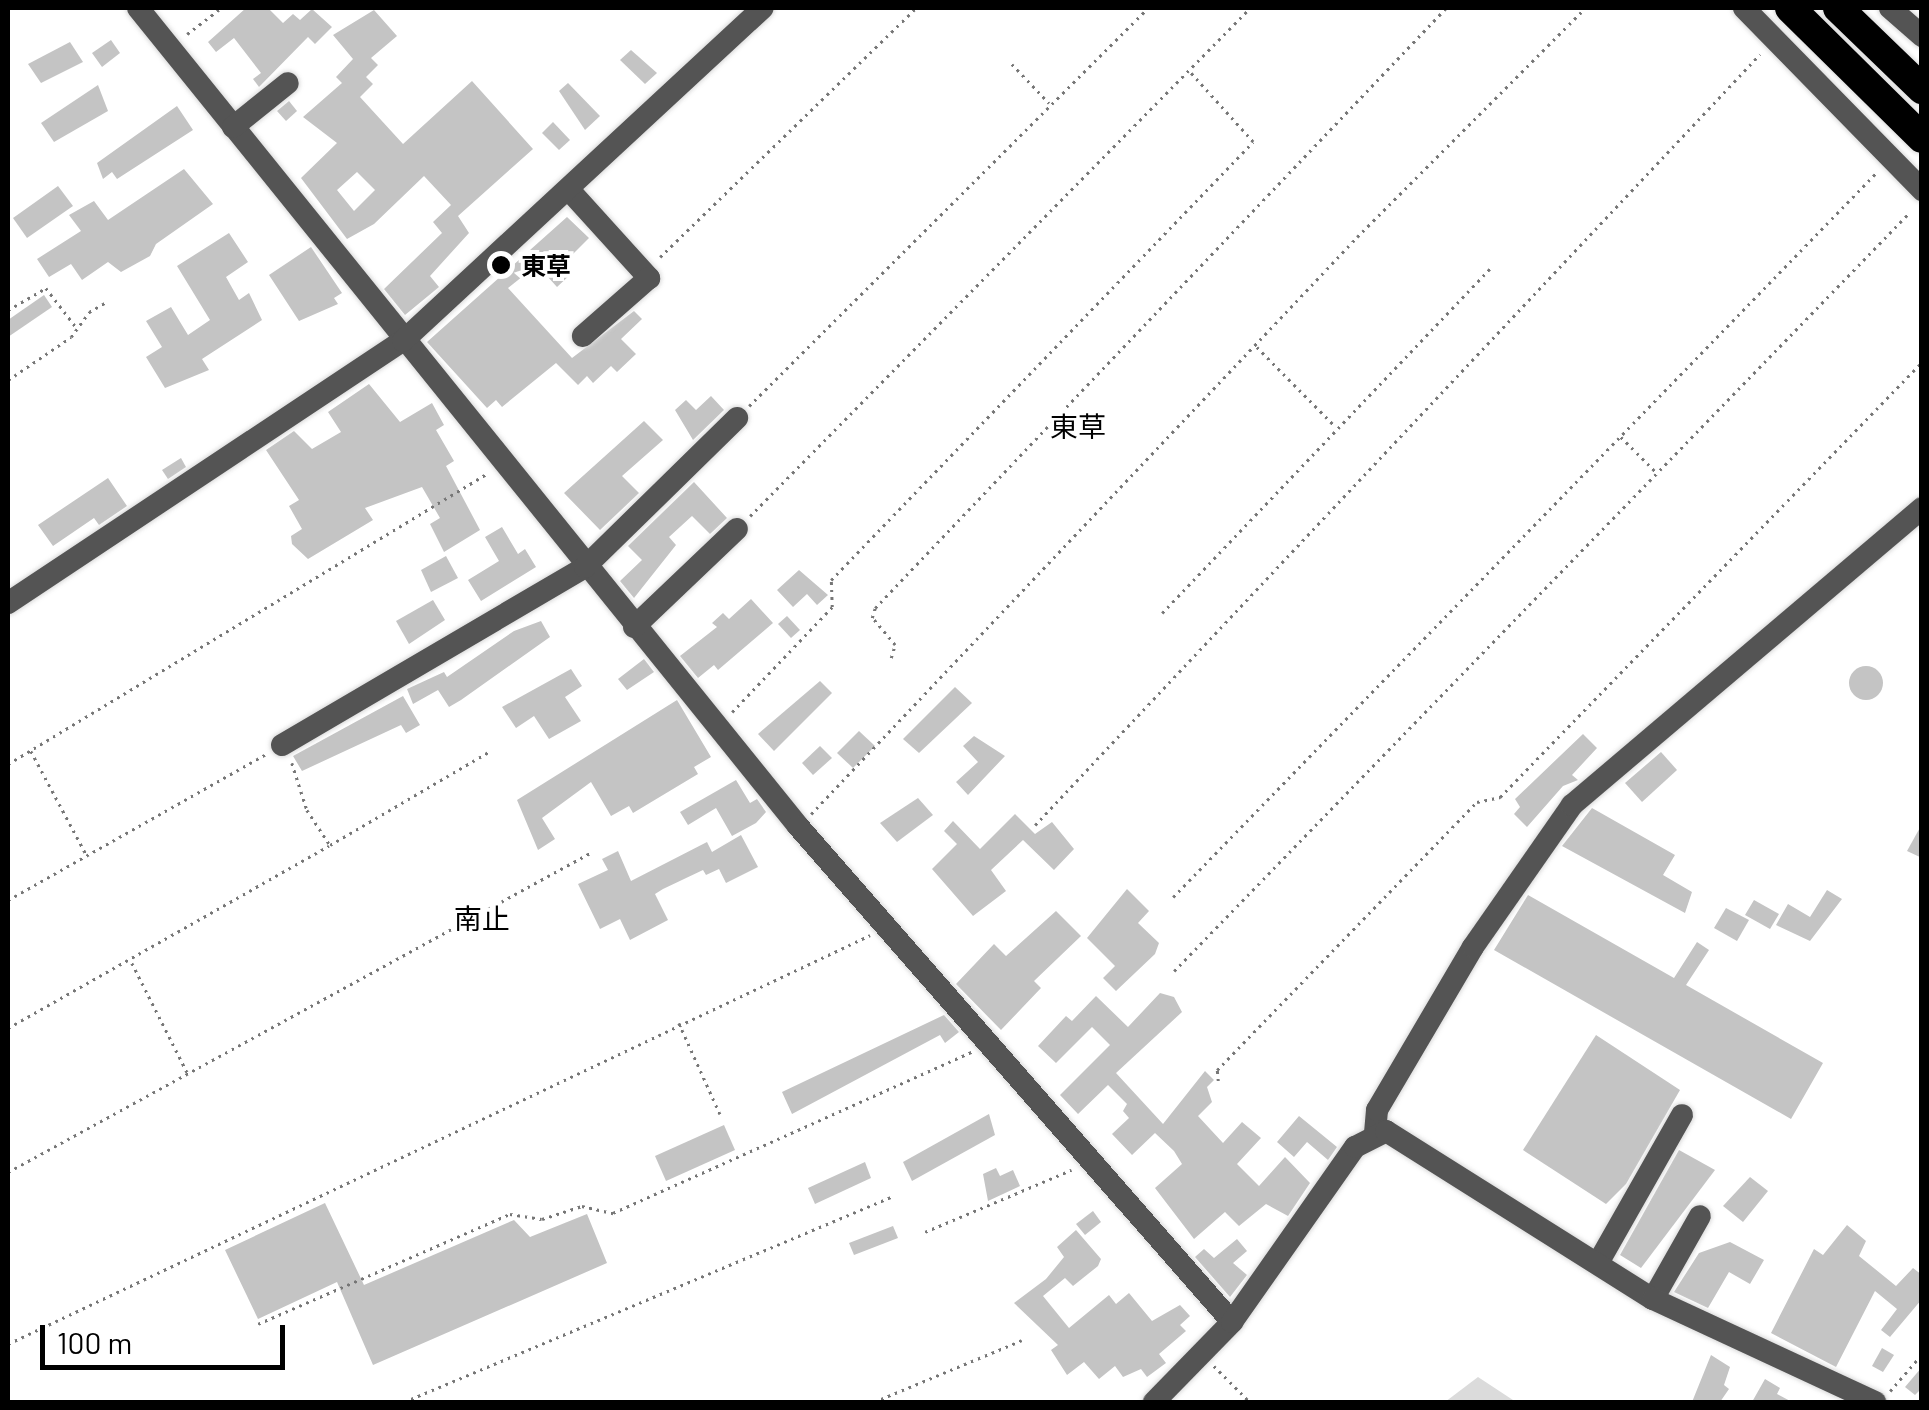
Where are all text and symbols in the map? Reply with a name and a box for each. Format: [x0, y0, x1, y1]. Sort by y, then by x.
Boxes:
place label: 東草 [521, 250, 571, 280]
marker: 東草 [490, 254, 512, 276]
district label: 東草 [1050, 409, 1106, 443]
district label: 南止 [454, 901, 510, 935]
scale bar [45, 1305, 290, 1367]
text: 100 m [57, 1324, 132, 1360]

